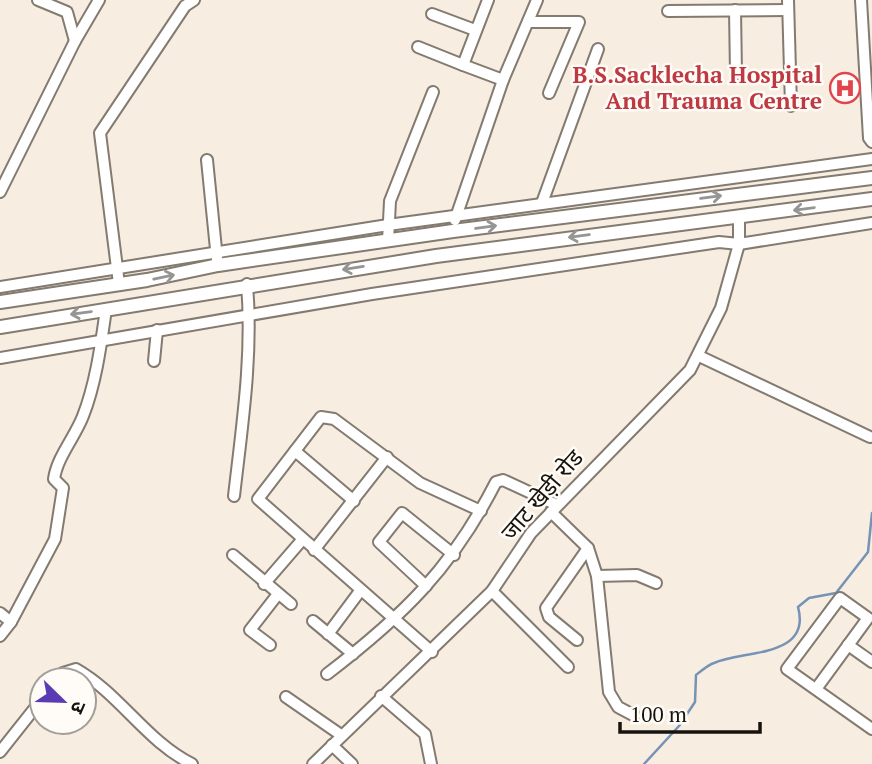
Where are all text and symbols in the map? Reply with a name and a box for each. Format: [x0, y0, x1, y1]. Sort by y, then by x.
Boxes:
place label: B.S.Sacklecha Hospital And Trauma Centre [573, 59, 822, 116]
hospital icon: B.S.Sacklecha Hospital And Trauma Centre [828, 71, 862, 105]
one-way arrow [699, 190, 722, 203]
one-way arrow [794, 203, 816, 216]
one-way arrow [474, 220, 497, 233]
one-way arrow [568, 230, 590, 243]
one-way arrow [342, 262, 365, 275]
one-way arrow [152, 269, 175, 283]
one-way arrow [70, 307, 92, 320]
street label: जाट खेड़ी रोड [494, 442, 590, 547]
north arrow [28, 666, 98, 736]
scale bar [620, 690, 760, 734]
text: उ [65, 698, 93, 719]
text: 100 m [630, 700, 687, 728]

